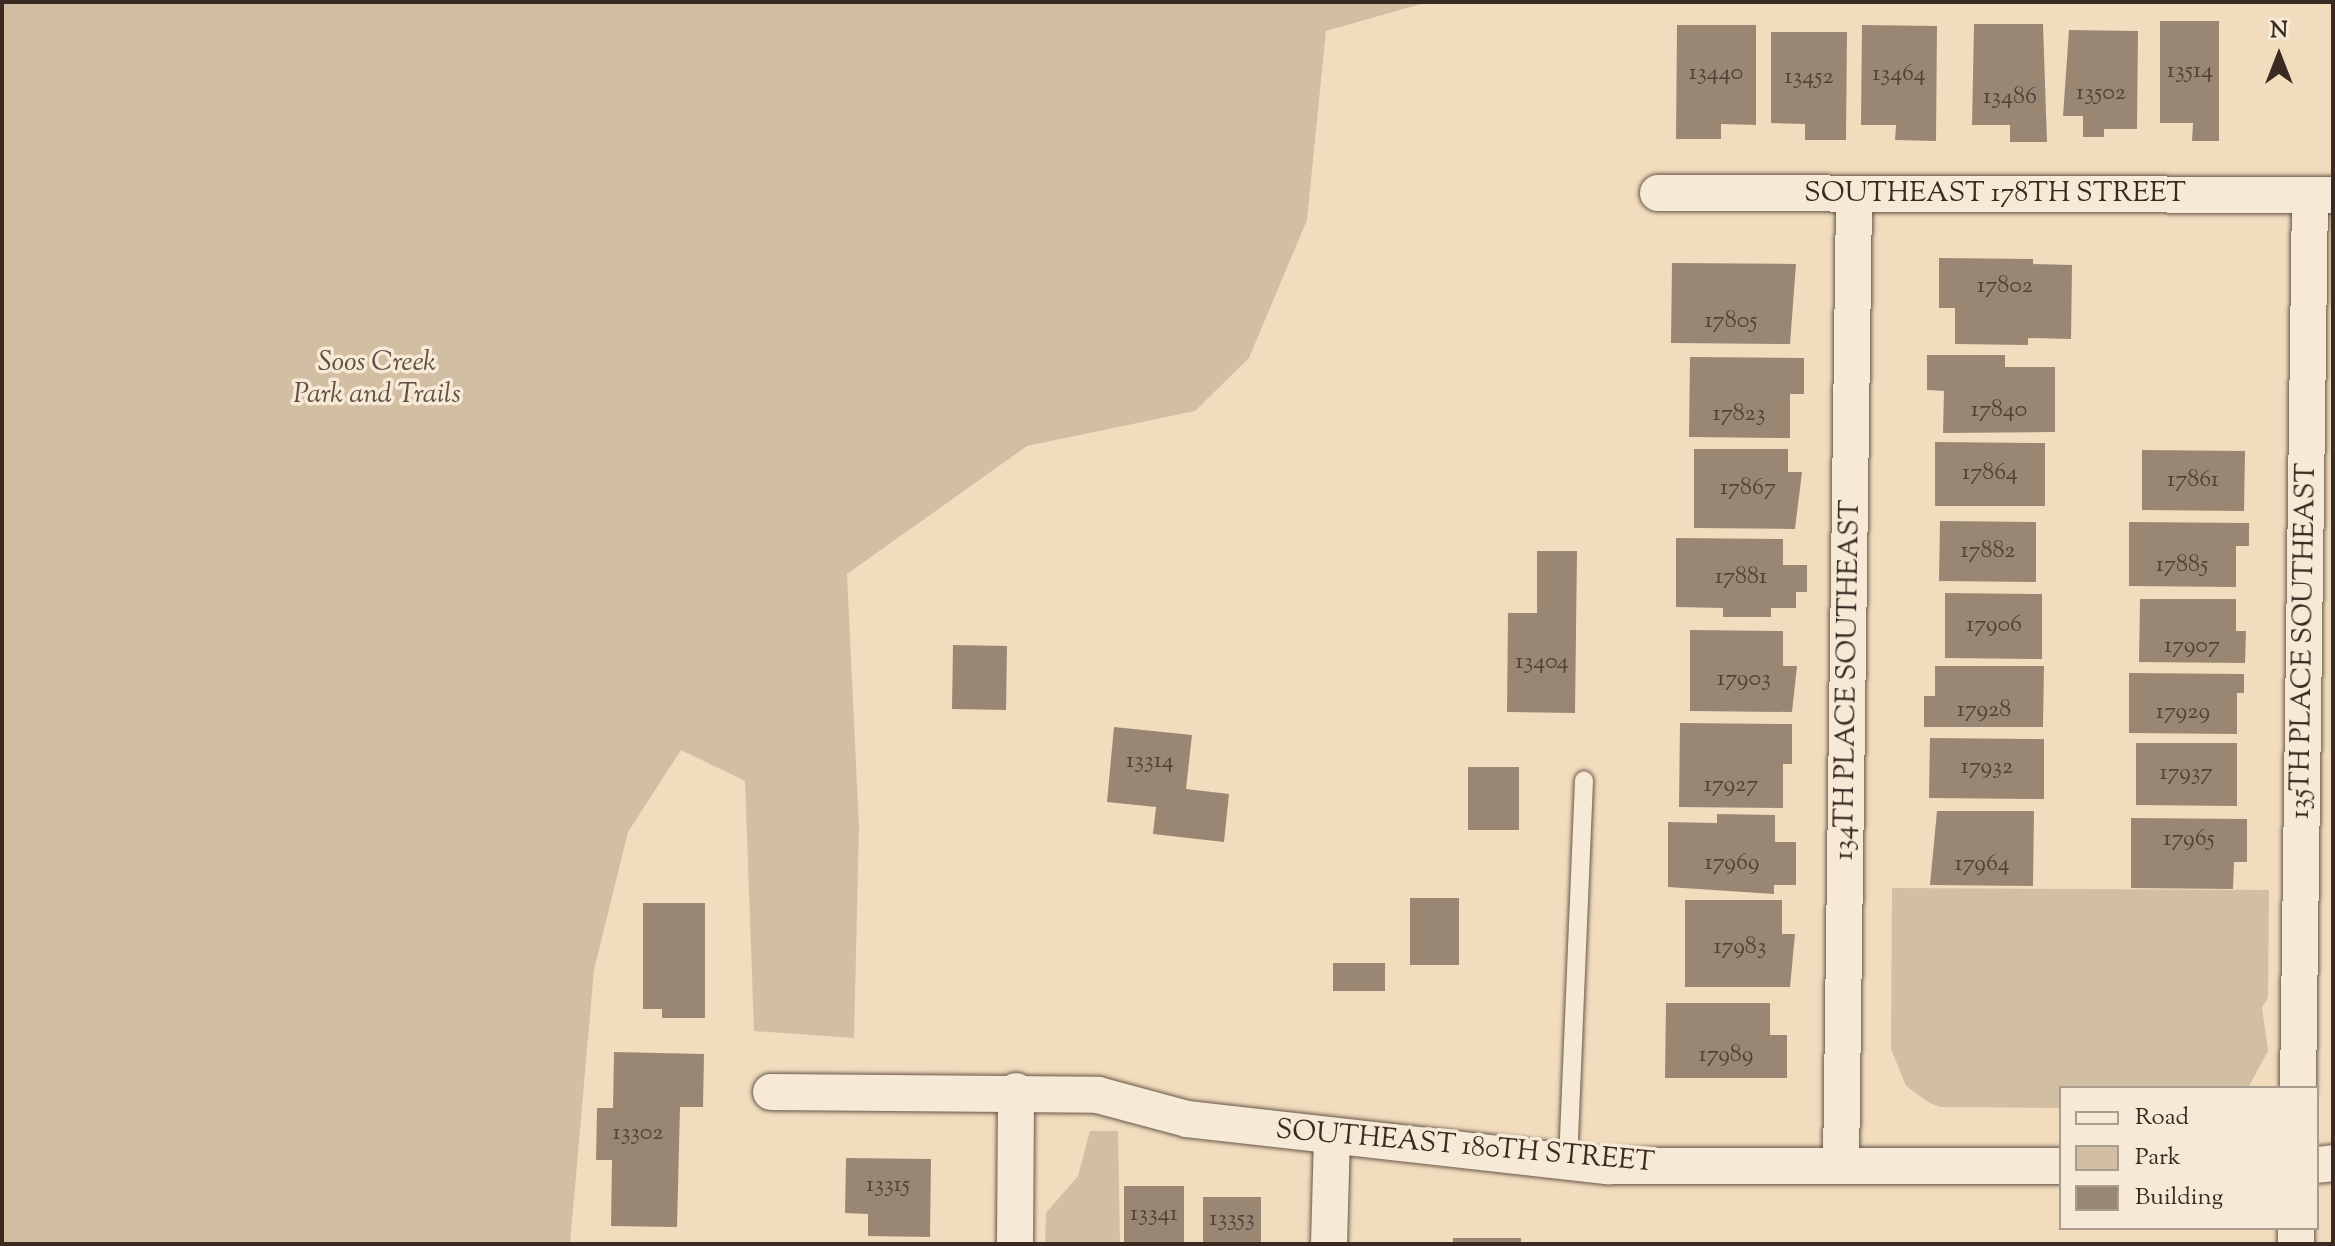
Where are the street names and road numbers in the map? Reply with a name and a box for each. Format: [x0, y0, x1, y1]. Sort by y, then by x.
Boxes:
street label: SOUTHEAST 178TH STREET [1804, 177, 2186, 211]
street label: 135TH PLACE SOUTHEAST [2284, 463, 2324, 819]
street label: 134TH PLACE SOUTHEAST [1828, 499, 1868, 861]
street label: SOUTHEAST 180TH STREET [1274, 1114, 1656, 1180]

